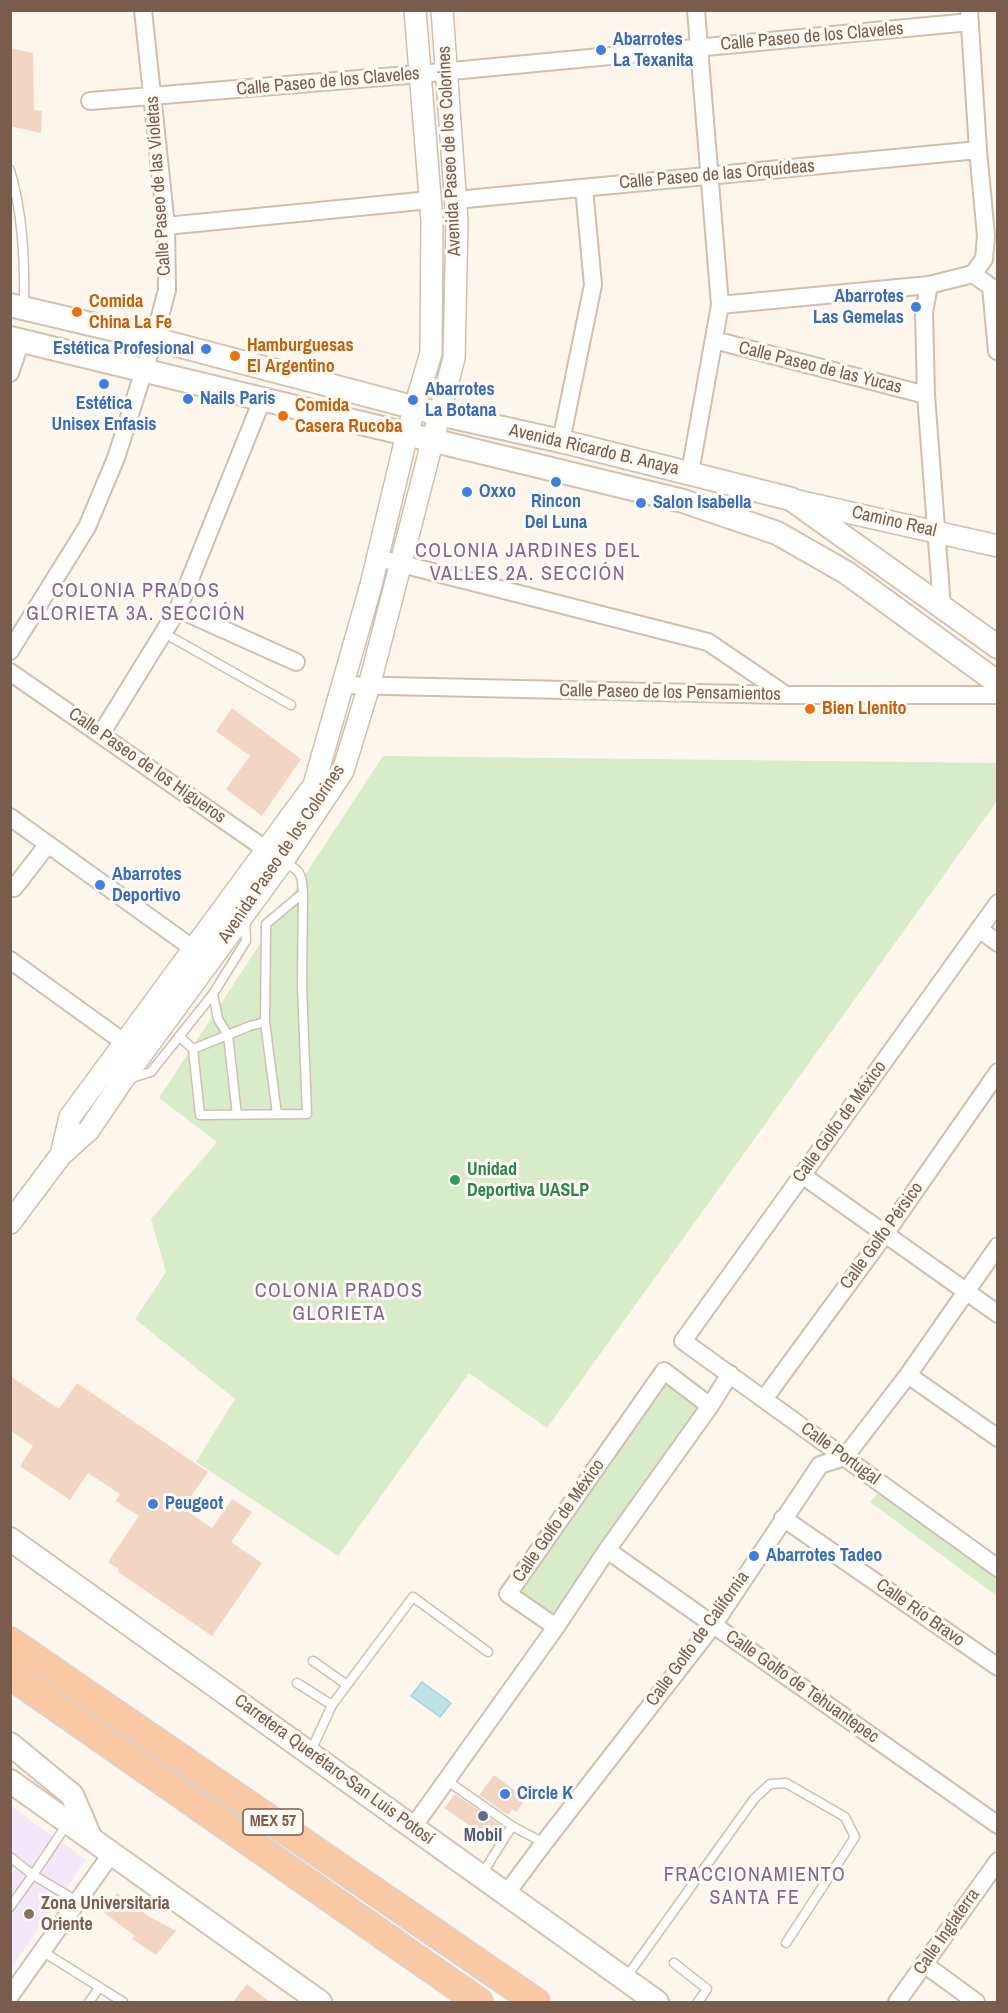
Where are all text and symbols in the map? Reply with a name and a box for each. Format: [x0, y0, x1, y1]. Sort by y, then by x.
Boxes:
street label: Calle Paseo de los Claveles [720, 18, 904, 56]
place label: Abarrotes La Texanita [613, 29, 693, 72]
marker: Abarrotes La Texanita [594, 43, 608, 57]
street label: Avenida Paseo de los Colorines [434, 45, 466, 257]
street label: Calle Paseo de los Claveles [236, 63, 420, 101]
street label: Calle Paseo de las Violetas [142, 95, 176, 277]
street label: Calle Paseo de las Orquídeas [618, 156, 816, 194]
place label: Abarrotes Las Gemelas [813, 286, 904, 328]
place label: Comida China La Fe [89, 291, 172, 334]
marker: Abarrotes Las Gemelas [909, 300, 923, 314]
marker: Comida China La Fe [70, 305, 84, 319]
place label: Hamburguesas El Argentino [247, 335, 354, 378]
street label: Calle Paseo de las Yucas [736, 337, 904, 399]
place label: Estética Profesional [53, 338, 194, 360]
marker: Estética Profesional [199, 342, 213, 356]
marker: Hamburguesas El Argentino [228, 349, 242, 363]
marker: Estética Unisex Enfasis [97, 377, 111, 391]
place label: Abarrotes La Botana [425, 379, 496, 422]
place label: Nails Paris [200, 388, 275, 410]
marker: Nails Paris [181, 392, 195, 406]
place label: Estética Unisex Enfasis [51, 393, 157, 436]
marker: Abarrotes La Botana [406, 393, 420, 407]
place label: Comida Casera Rucoba [295, 395, 402, 438]
marker: Comida Casera Rucoba [276, 409, 290, 423]
street label: Avenida Ricardo B. Anaya [507, 420, 681, 480]
marker: Rincon Del Luna [549, 475, 563, 489]
place label: Oxxo [479, 481, 516, 503]
marker: Oxxo [460, 485, 474, 499]
place label: Rincon Del Luna [525, 491, 587, 534]
place label: Salon Isabella [653, 492, 751, 514]
marker: Salon Isabella [634, 496, 648, 510]
street label: Camino Real [850, 502, 938, 542]
district label: COLONIA JARDINES DEL VALLES 2A. SECCIÓN [415, 540, 641, 587]
district label: COLONIA PRADOS GLORIETA 3A. SECCIÓN [26, 580, 246, 627]
street label: Calle Paseo de los Pensamientos [559, 680, 781, 706]
place label: Bien Llenito [822, 698, 906, 720]
marker: Bien Llenito [803, 702, 817, 716]
street label: Calle Paseo de los Higueros [64, 704, 230, 828]
street label: Avenida Paseo de los Colorines [214, 761, 350, 947]
place label: Abarrotes Deportivo [112, 864, 182, 906]
marker: Abarrotes Deportivo [93, 878, 107, 892]
street label: Calle Golfo de México [789, 1057, 891, 1187]
place label: Unidad Deportiva UASLP [467, 1159, 589, 1202]
marker: Unidad Deportiva UASLP [448, 1173, 462, 1187]
street label: Calle Golfo Pérsico [836, 1178, 928, 1294]
district label: COLONIA PRADOS GLORIETA [255, 1280, 423, 1327]
street label: Calle Portugal [796, 1418, 884, 1490]
street label: Calle Golfo de México [509, 1455, 609, 1587]
place label: Peugeot [165, 1493, 223, 1515]
marker: Peugeot [146, 1497, 160, 1511]
place label: Abarrotes Tadeo [766, 1545, 882, 1567]
marker: Abarrotes Tadeo [747, 1549, 761, 1563]
street label: Calle Golfo de California [642, 1567, 754, 1711]
street label: Calle Río Bravo [871, 1575, 969, 1651]
street label: Calle Golfo de Tehuantepec [721, 1626, 883, 1748]
street label: Carretera Querétaro-San Luis Potosí [230, 1690, 438, 1850]
place label: Circle K [517, 1783, 573, 1805]
marker: Circle K [498, 1787, 512, 1801]
road number: MEX 57 [243, 1809, 303, 1835]
marker: Mobil [476, 1809, 490, 1823]
place label: Mobil [464, 1825, 502, 1847]
district label: FRACCIONAMIENTO SANTA FE [664, 1864, 846, 1911]
street label: Calle Inglaterra [909, 1885, 985, 1979]
place label: Zona Universitaria Oriente [41, 1893, 170, 1936]
marker: Zona Universitaria Oriente [22, 1907, 36, 1921]

